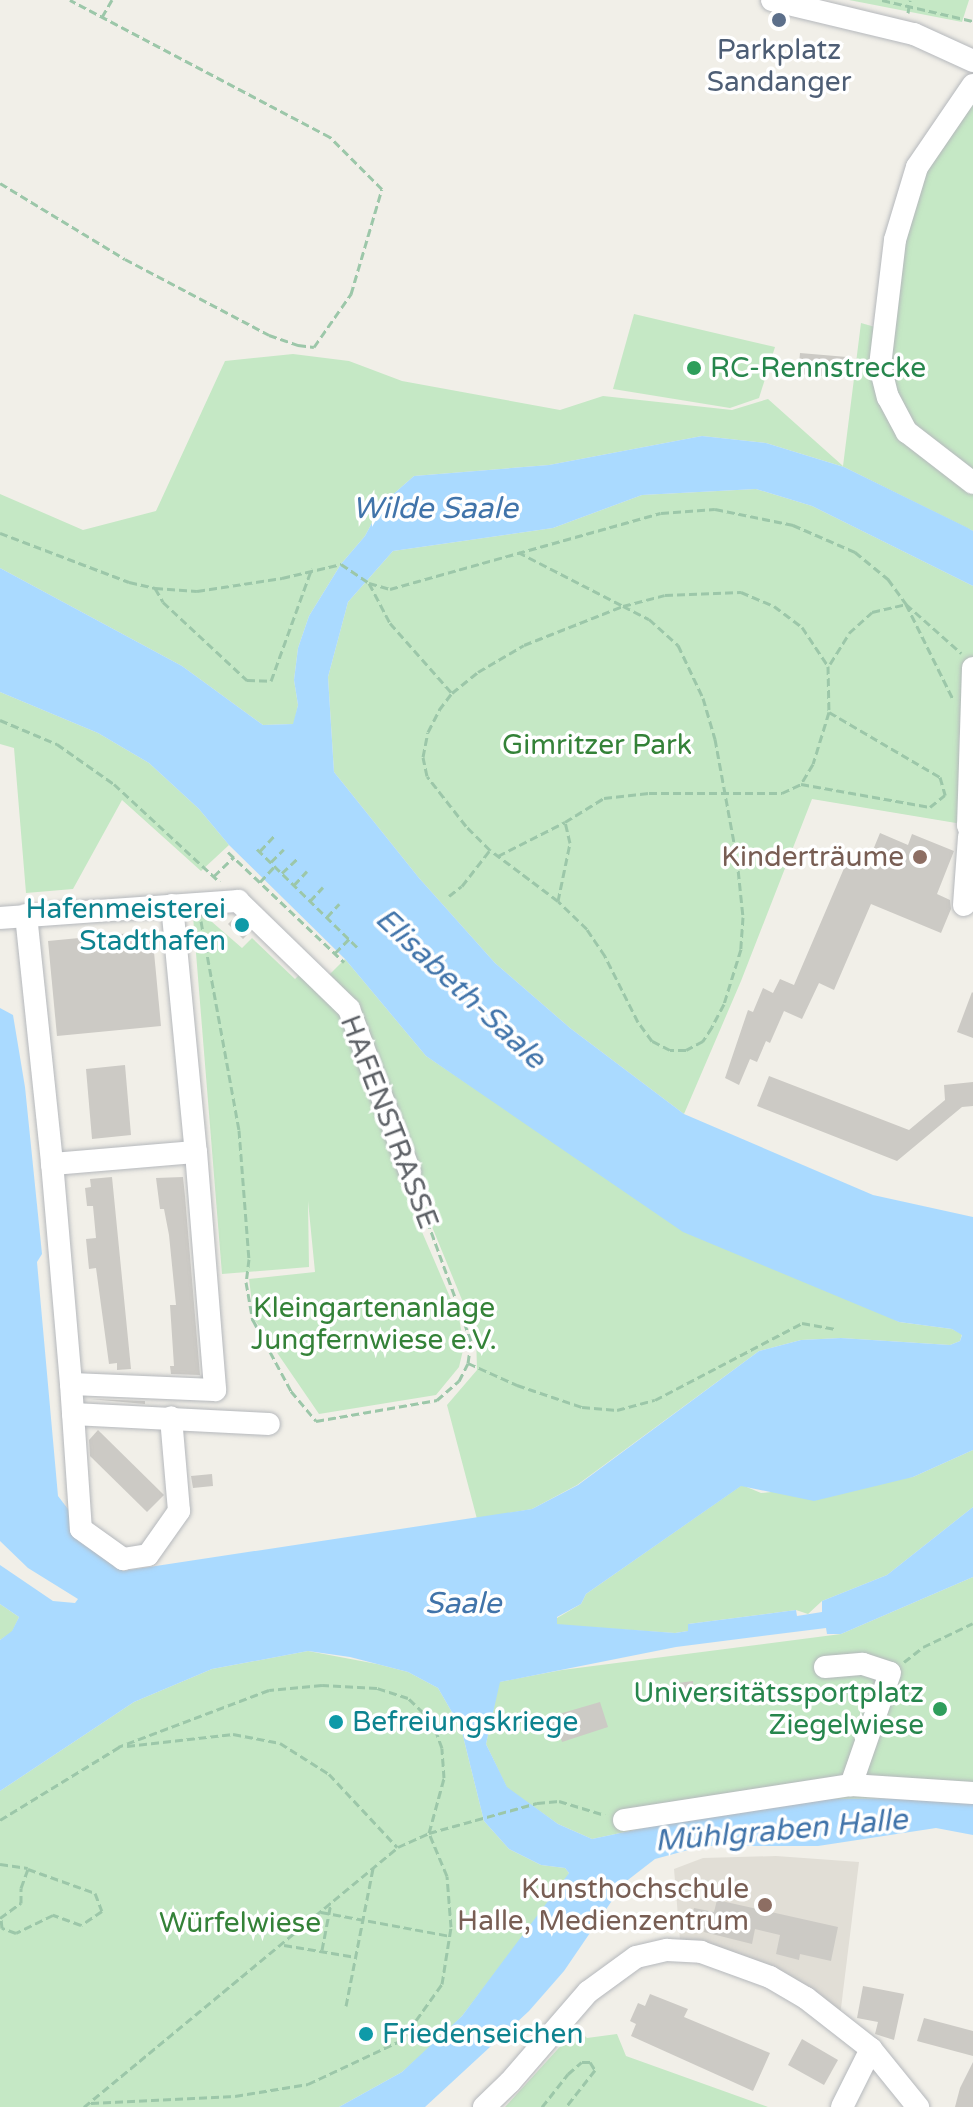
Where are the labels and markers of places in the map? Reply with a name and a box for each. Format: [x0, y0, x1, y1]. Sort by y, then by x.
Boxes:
marker: Parkplatz Sandanger [770, 11, 788, 29]
place label: Parkplatz Sandanger [707, 33, 851, 99]
place label: RC-Rennstrecke [710, 351, 926, 385]
marker: RC-Rennstrecke [685, 359, 703, 377]
place label: Kinderträume [721, 840, 904, 874]
marker: Kinderträume [911, 848, 929, 866]
place label: Hafenmeisterei Stadthafen [25, 892, 226, 958]
marker: Hafenmeisterei Stadthafen [233, 916, 251, 934]
place label: Universitätssportplatz Ziegelwiese [633, 1676, 924, 1742]
marker: Universitätssportplatz Ziegelwiese [931, 1700, 949, 1718]
place label: Befreiungskriege [352, 1705, 578, 1739]
marker: Befreiungskriege [327, 1713, 345, 1731]
place label: Kunsthochschule Halle, Medienzentrum [457, 1872, 749, 1938]
marker: Kunsthochschule Halle, Medienzentrum [756, 1896, 774, 1914]
place label: Friedenseichen [382, 2017, 584, 2051]
marker: Friedenseichen [357, 2025, 375, 2043]

